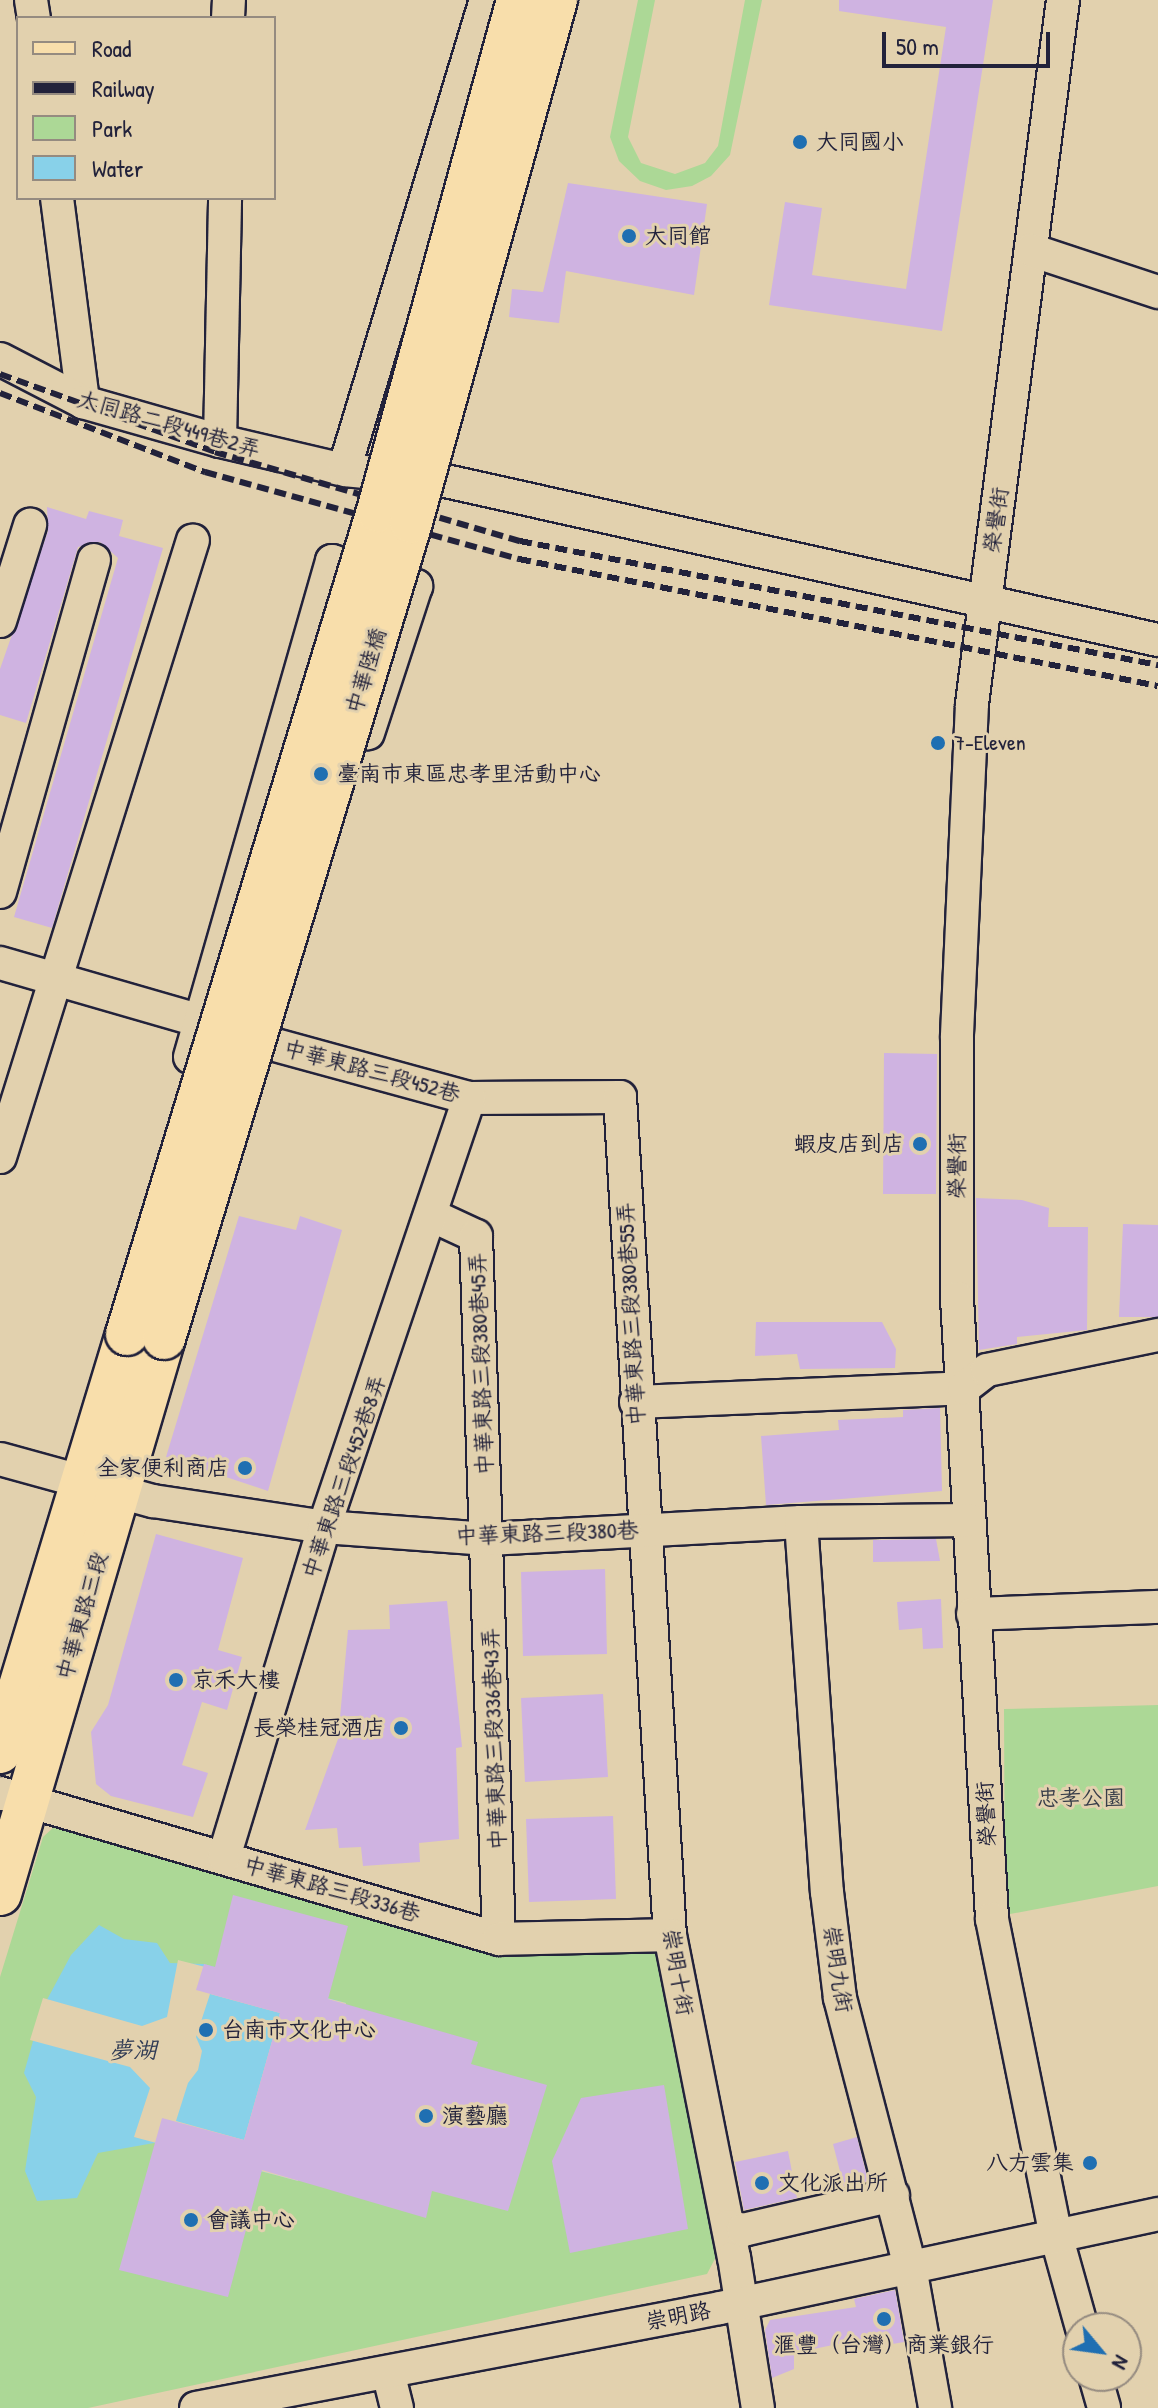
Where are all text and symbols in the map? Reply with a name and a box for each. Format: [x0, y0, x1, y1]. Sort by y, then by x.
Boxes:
legend [16, 16, 276, 200]
scale bar [886, 16, 1054, 66]
text: 50 m [896, 30, 939, 62]
text: Road [92, 32, 131, 64]
text: Railway [92, 72, 155, 104]
text: Park [92, 112, 132, 144]
place label: 大同國小 [816, 129, 904, 155]
marker: 大同國小 [791, 133, 809, 151]
text: Water [92, 152, 143, 184]
place label: 大同館 [645, 223, 711, 249]
marker: 大同館 [620, 227, 638, 245]
street label: 大同路二段449巷2弄 [75, 385, 263, 463]
street label: 榮譽街 [978, 485, 1014, 555]
street label: 中華陸橋 [341, 625, 391, 717]
place label: 7-Eleven [954, 730, 1026, 756]
marker: 7-Eleven [929, 734, 947, 752]
place label: 臺南市東區忠孝里活動中心 [337, 761, 601, 787]
marker: 臺南市東區忠孝里活動中心 [312, 765, 330, 783]
street label: 中華東路三段452巷 [281, 1035, 463, 1107]
place label: 蝦皮店到店 [794, 1131, 904, 1157]
street label: 榮譽街 [944, 1133, 970, 1199]
marker: 蝦皮店到店 [911, 1135, 929, 1153]
street label: 中華東路三段380巷55弄 [612, 1202, 650, 1426]
street label: 中華東路三段380巷45弄 [464, 1252, 498, 1476]
street label: 中華東路三段452巷8弄 [297, 1372, 391, 1582]
place label: 全家便利商店 [97, 1455, 229, 1481]
marker: 全家便利商店 [236, 1459, 254, 1477]
street label: 中華東路三段380巷 [455, 1517, 639, 1549]
street label: 中華東路三段 [51, 1549, 113, 1683]
street label: 中華東路三段336巷43弄 [477, 1627, 511, 1851]
place label: 京禾大樓 [192, 1667, 280, 1693]
marker: 京禾大樓 [167, 1671, 185, 1689]
place label: 長榮桂冠酒店 [253, 1715, 385, 1741]
marker: 長榮桂冠酒店 [392, 1719, 410, 1737]
street label: 榮譽街 [971, 1780, 1001, 1848]
park label: 忠孝公園 [1037, 1785, 1125, 1811]
street label: 中華東路三段336巷 [241, 1851, 423, 1927]
street label: 崇明九街 [818, 1923, 858, 2015]
street label: 崇明十街 [657, 1926, 699, 2018]
place label: 台南市文化中心 [222, 2017, 376, 2043]
marker: 台南市文化中心 [197, 2021, 215, 2039]
water label: 夢湖 [109, 2036, 157, 2064]
place label: 演藝廳 [442, 2103, 508, 2129]
marker: 演藝廳 [417, 2107, 435, 2125]
place label: 八方雲集 [986, 2150, 1074, 2176]
marker: 八方雲集 [1081, 2154, 1099, 2172]
place label: 文化派出所 [778, 2170, 888, 2196]
marker: 文化派出所 [753, 2174, 771, 2192]
place label: 會議中心 [207, 2207, 295, 2233]
marker: 會議中心 [182, 2211, 200, 2229]
street label: 崇明路 [643, 2297, 713, 2335]
marker: 滙豐（台灣）商業銀行 [875, 2310, 893, 2328]
north arrow [1062, 2312, 1142, 2392]
place label: 滙豐（台灣）商業銀行 [774, 2332, 994, 2358]
text: N [1105, 2350, 1137, 2375]

